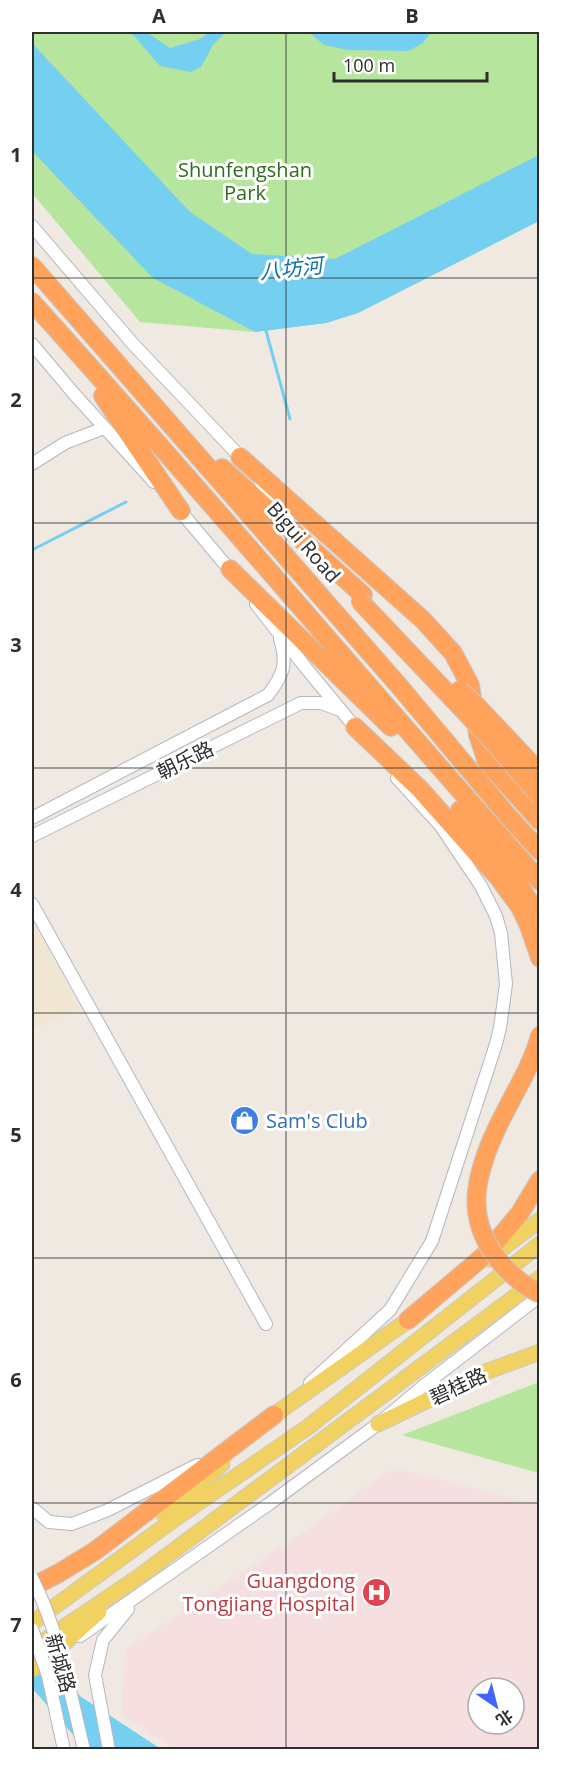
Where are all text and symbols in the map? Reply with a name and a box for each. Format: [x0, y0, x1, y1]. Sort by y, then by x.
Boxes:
text: A [152, 2, 166, 29]
text: B [405, 2, 419, 29]
scale bar [334, 45, 487, 83]
text: 100 m [343, 53, 395, 77]
text: 1 [10, 141, 22, 168]
park label: Shunfengshan Park [178, 156, 312, 206]
water label: 八坊河 [258, 250, 328, 285]
text: 2 [10, 386, 22, 413]
street label: Bigui Road [261, 496, 347, 588]
text: 3 [10, 631, 22, 658]
street label: 朝乐路 [152, 735, 218, 785]
text: 4 [10, 876, 22, 903]
shop icon: Sam's Club [229, 1104, 261, 1136]
place label: Sam's Club [266, 1107, 368, 1134]
text: 5 [10, 1121, 22, 1148]
street label: 碧桂路 [425, 1361, 491, 1411]
text: 6 [10, 1366, 22, 1393]
place label: Guangdong Tongjiang Hospital [182, 1567, 355, 1617]
hospital icon: Guangdong Tongjiang Hospital [360, 1576, 392, 1608]
text: 7 [10, 1611, 22, 1638]
street label: 新城路 [40, 1630, 82, 1696]
north arrow [466, 1676, 526, 1736]
text: 北 [492, 1705, 517, 1732]

